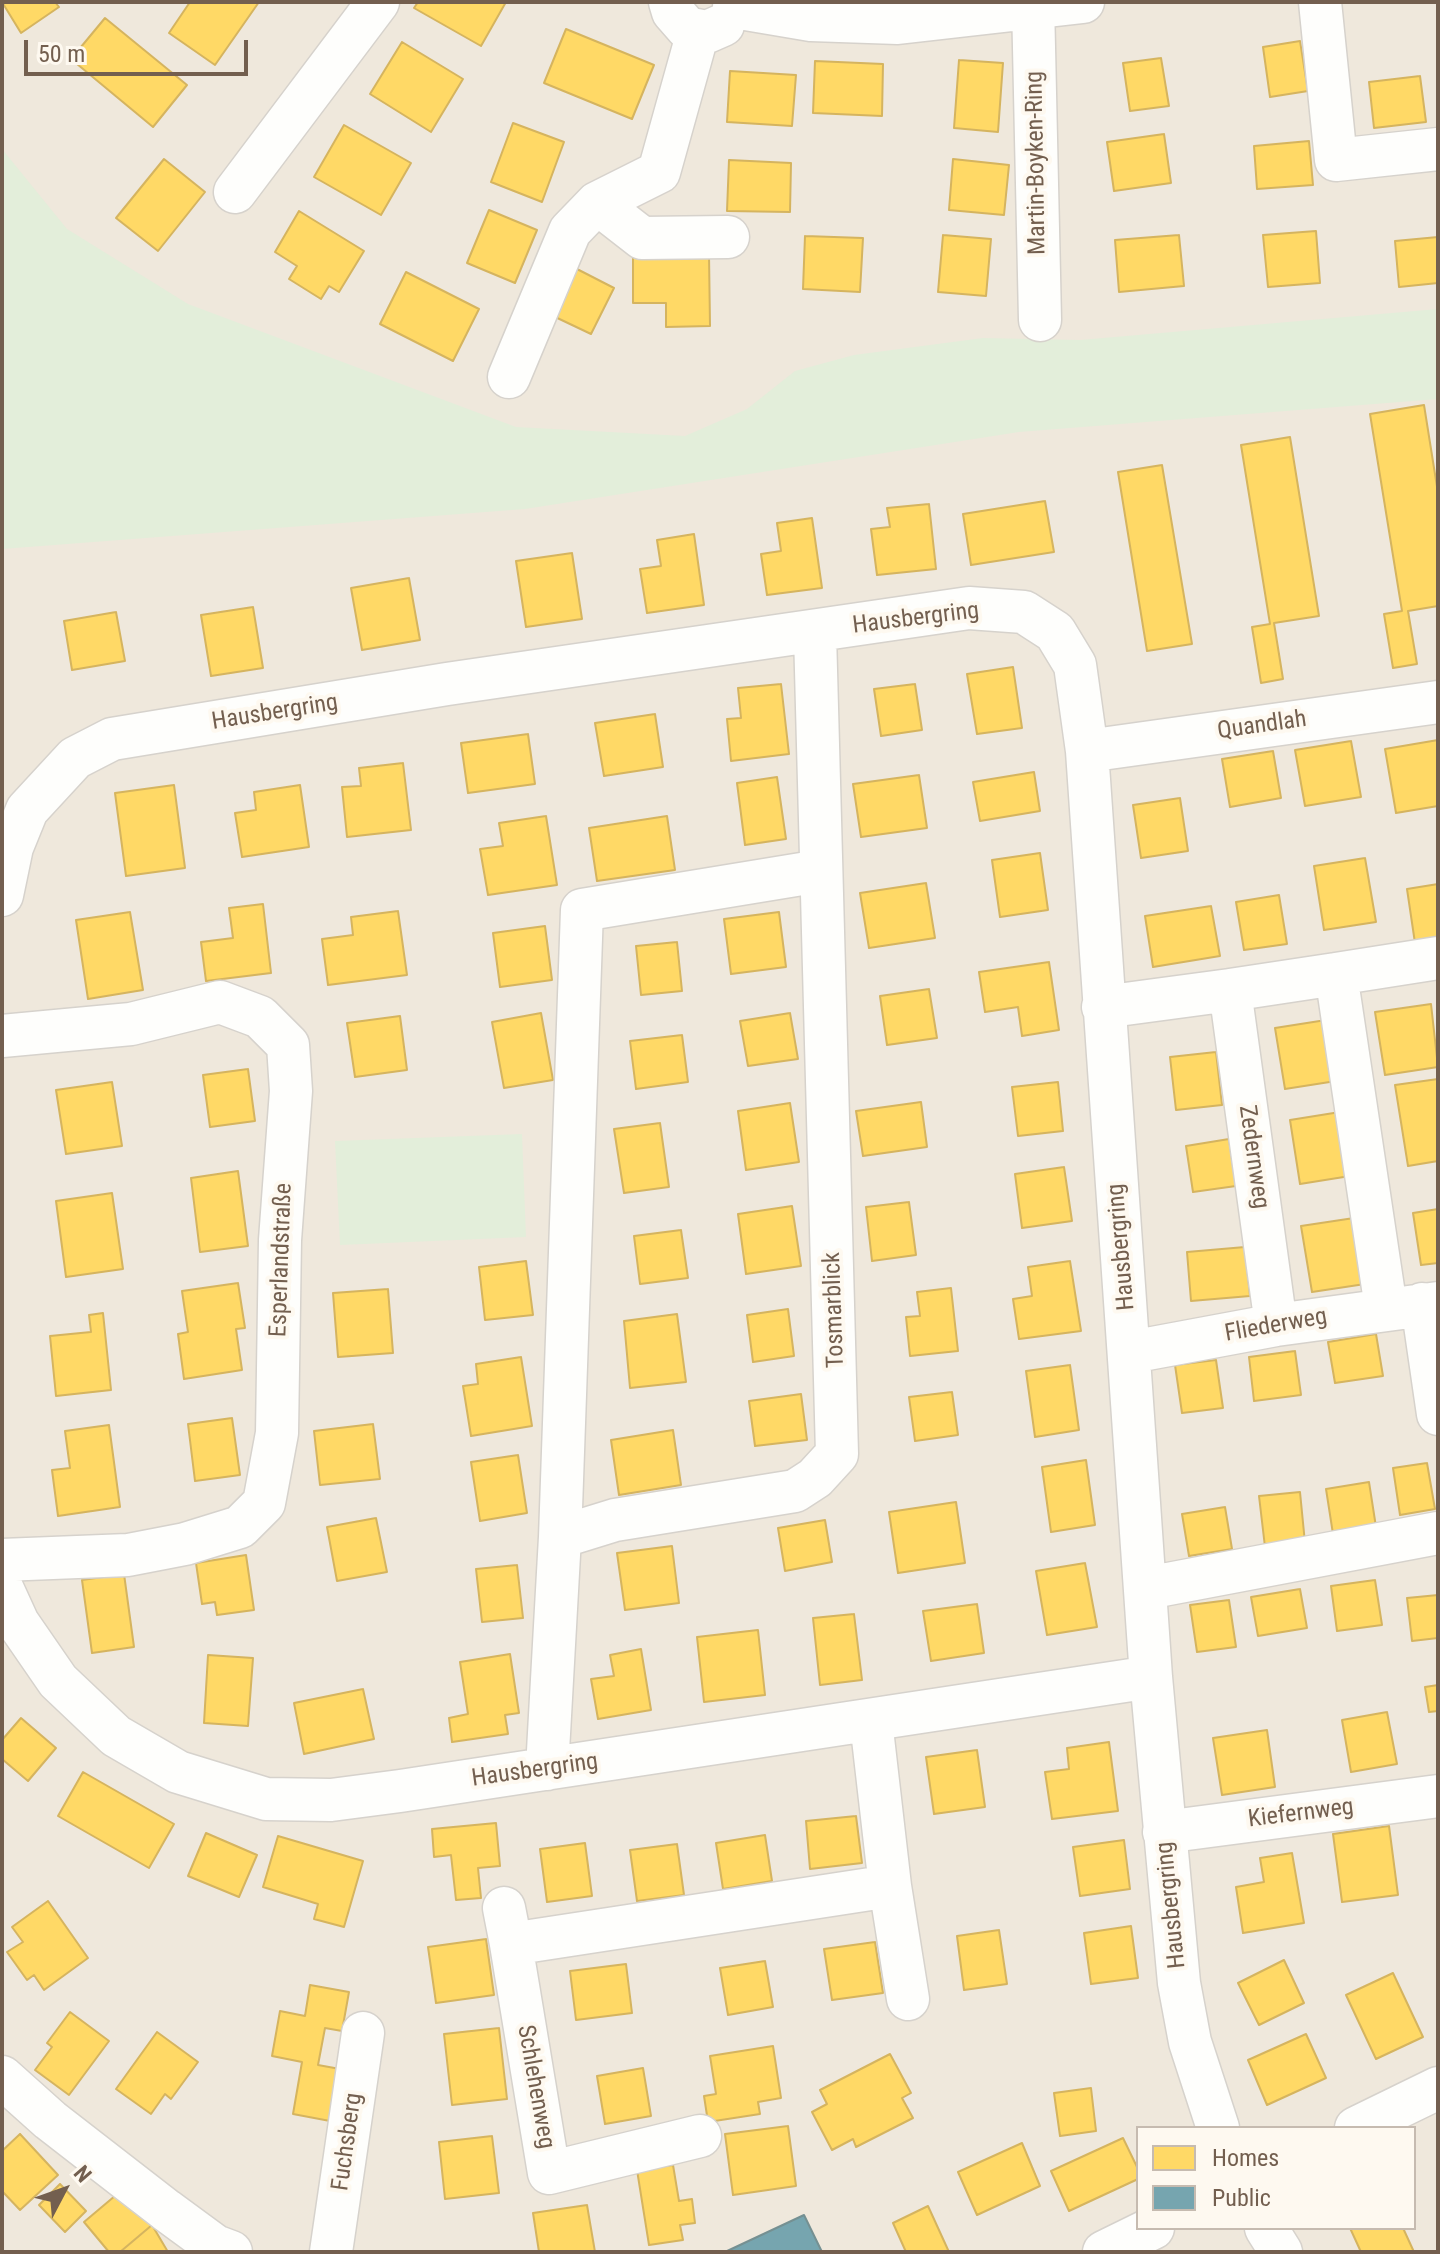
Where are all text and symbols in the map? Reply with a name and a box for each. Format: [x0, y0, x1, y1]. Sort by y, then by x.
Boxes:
scale bar [28, 24, 252, 74]
text: 50 m [38, 40, 85, 68]
street label: Martin-Boyken-Ring [1021, 71, 1053, 255]
street label: Hausbergring [851, 597, 981, 641]
street label: Hausbergring [210, 689, 340, 737]
street label: Quandlah [1216, 706, 1308, 746]
street label: Zedernweg [1231, 1103, 1275, 1211]
street label: Hausbergring [1102, 1182, 1142, 1312]
street label: Esperlandstraße [265, 1183, 299, 1337]
street label: Tosmarblick [819, 1252, 851, 1368]
street label: Fliederweg [1223, 1303, 1329, 1349]
street label: Hausbergring [470, 1748, 600, 1794]
street label: Kiefernweg [1247, 1793, 1355, 1835]
street label: Hausbergring [1151, 1840, 1193, 1970]
street label: Schlehenweg [510, 2023, 560, 2151]
street label: Fuchsberg [327, 2091, 369, 2193]
legend [1136, 2126, 1416, 2230]
text: Homes [1212, 2144, 1279, 2172]
north arrow [24, 2150, 104, 2230]
text: N [69, 2161, 96, 2187]
text: Public [1212, 2184, 1271, 2212]

